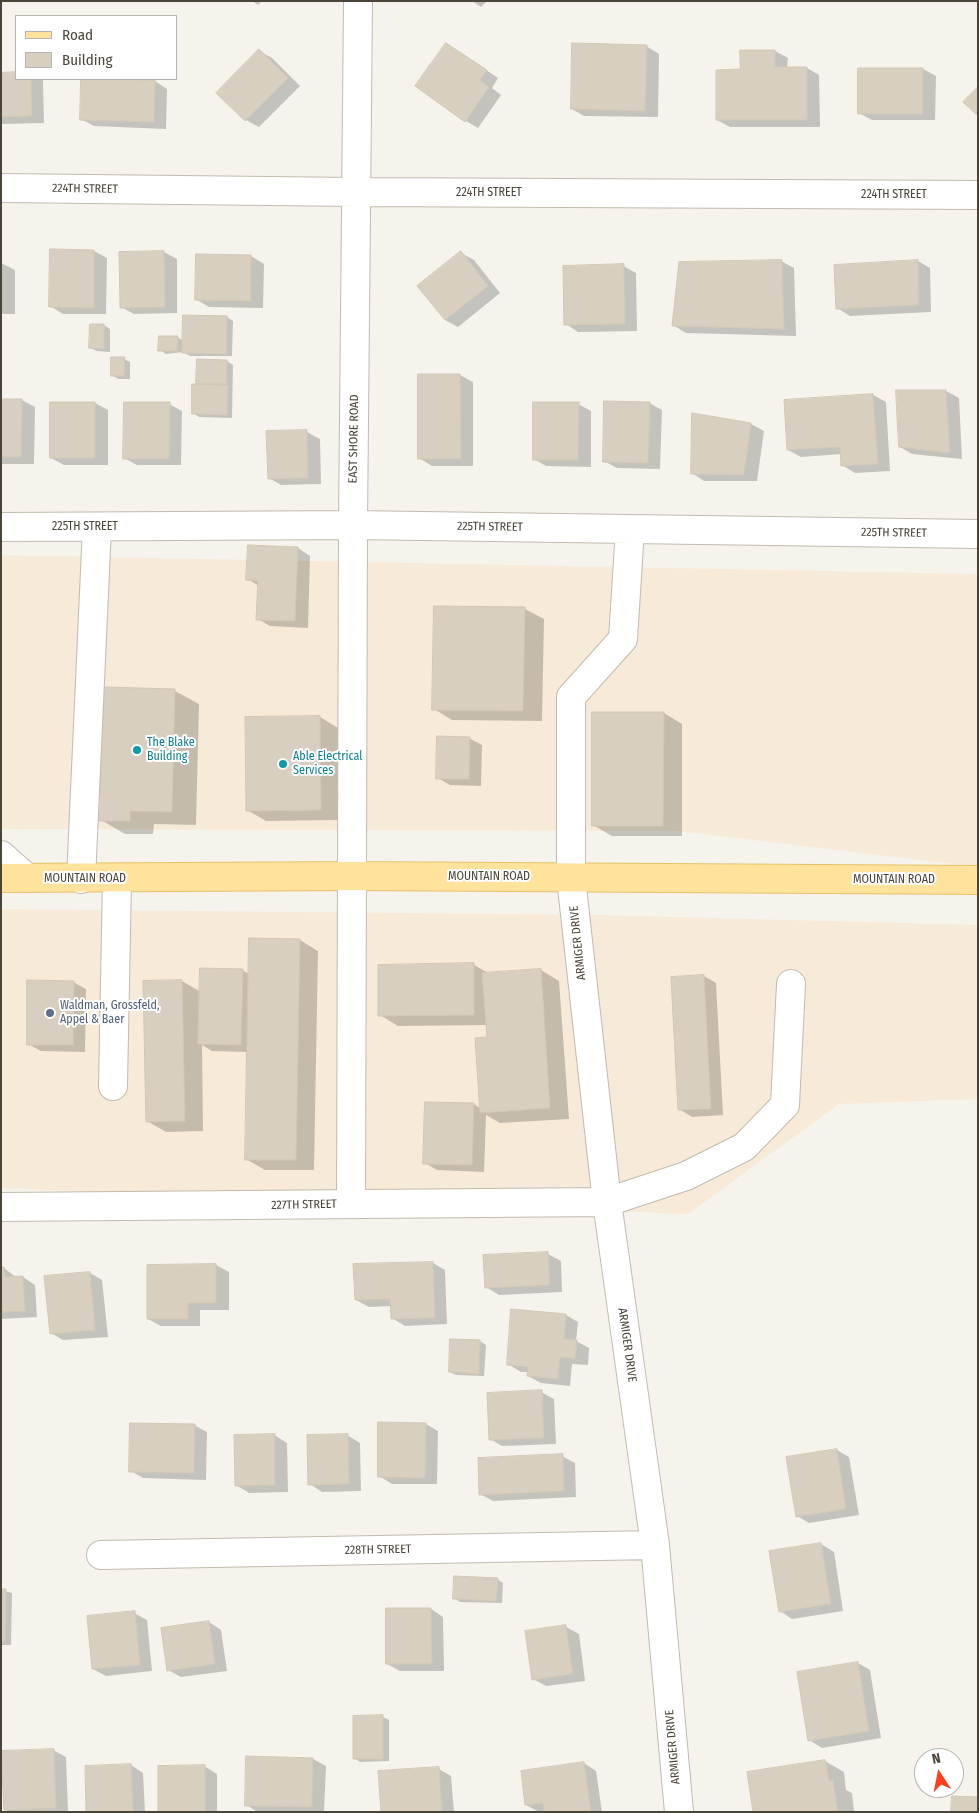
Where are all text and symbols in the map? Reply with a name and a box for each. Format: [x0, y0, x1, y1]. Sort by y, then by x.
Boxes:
legend [15, 15, 178, 80]
text: Road [62, 26, 93, 44]
text: Building [62, 51, 113, 69]
street label: 224TH STREET [52, 181, 118, 197]
street label: 224TH STREET [456, 186, 522, 200]
street label: 224TH STREET [861, 188, 927, 202]
street label: EAST SHORE ROAD [346, 394, 362, 484]
street label: 225TH STREET [457, 519, 523, 535]
street label: 225TH STREET [52, 520, 118, 534]
street label: 225TH STREET [861, 525, 927, 541]
place label: The Blake Building [147, 736, 195, 764]
marker: The Blake Building [131, 744, 143, 756]
place label: Able Electrical Services [293, 750, 362, 778]
marker: Able Electrical Services [277, 758, 289, 770]
street label: MOUNTAIN ROAD [448, 870, 530, 884]
street label: MOUNTAIN ROAD [44, 872, 126, 886]
street label: MOUNTAIN ROAD [853, 873, 935, 887]
street label: ARMIGER DRIVE [567, 905, 589, 981]
place label: Waldman, Grossfeld, Appel & Baer [60, 999, 159, 1027]
marker: Waldman, Grossfeld, Appel & Baer [44, 1007, 56, 1019]
street label: 227TH STREET [271, 1197, 337, 1213]
street label: ARMIGER DRIVE [615, 1307, 639, 1383]
street label: 228TH STREET [345, 1542, 411, 1558]
street label: ARMIGER DRIVE [663, 1709, 683, 1785]
north arrow [914, 1748, 964, 1798]
text: N [930, 1750, 942, 1768]

